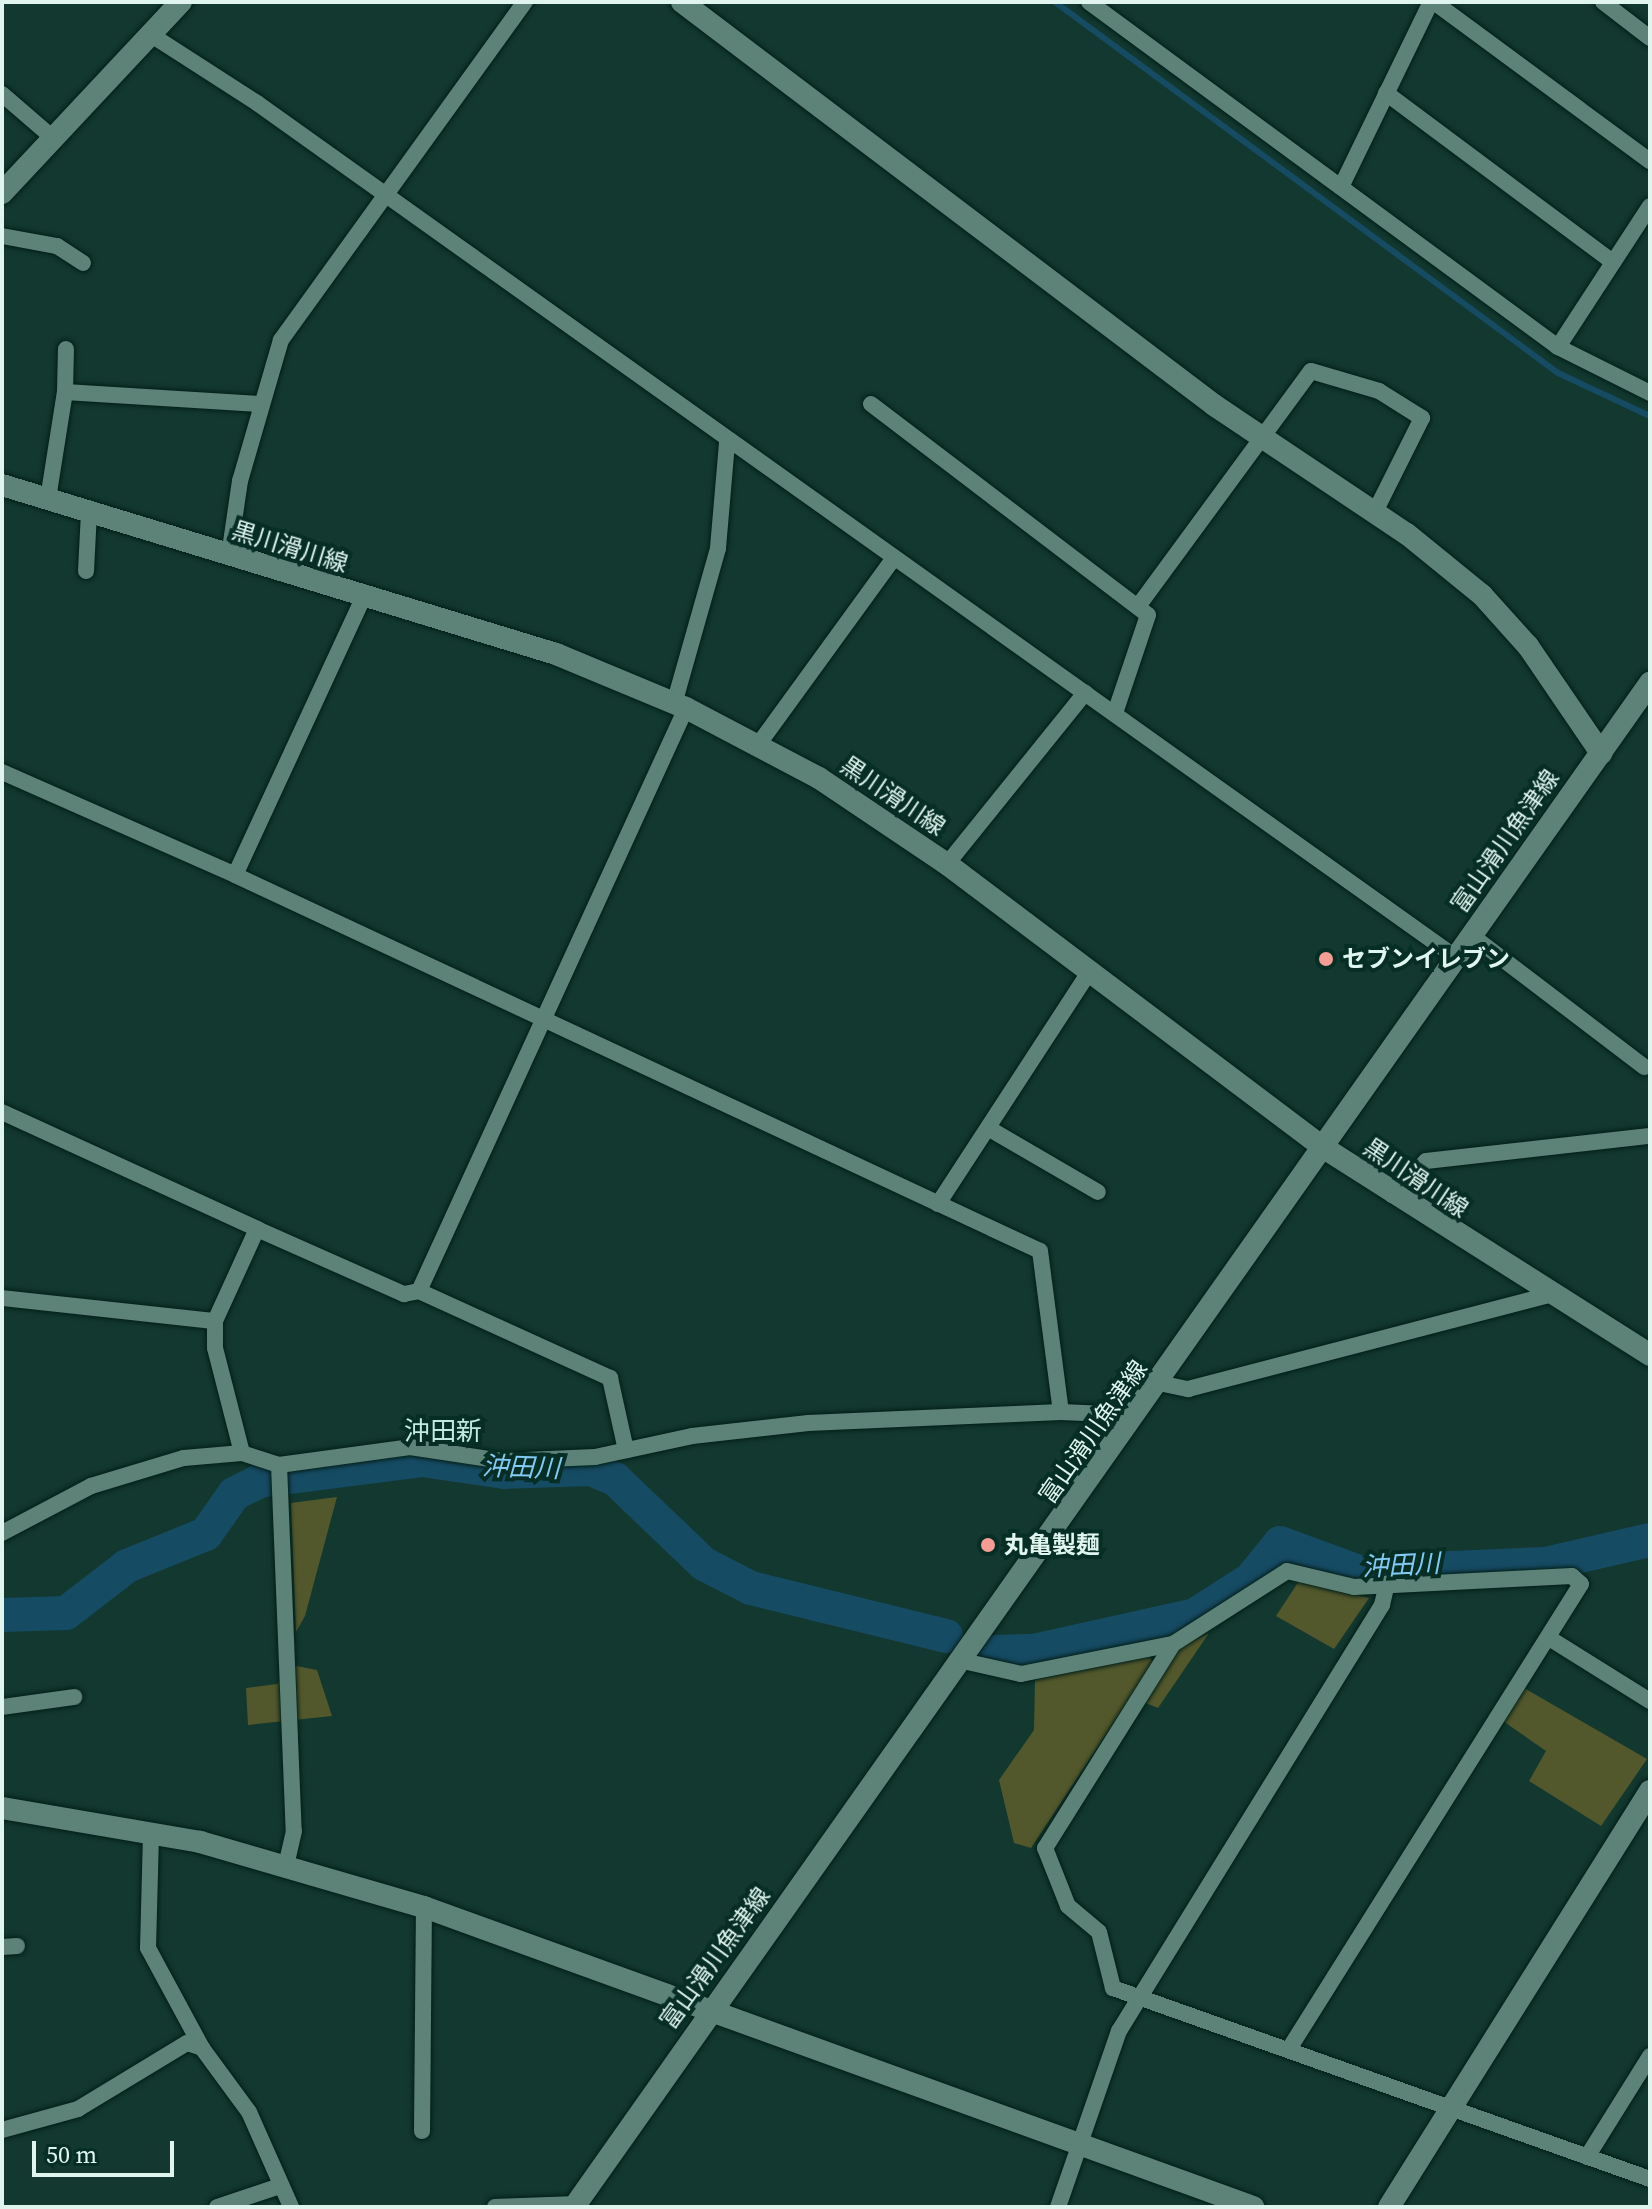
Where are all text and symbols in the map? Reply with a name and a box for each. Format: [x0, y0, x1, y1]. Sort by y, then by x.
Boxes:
street label: 黒川滑川線 [228, 516, 352, 578]
street label: 黒川滑川線 [835, 751, 951, 841]
street label: 富山滑川魚津線 [1445, 764, 1565, 918]
place label: セブンイレブン [1342, 945, 1510, 973]
marker: セブンイレブン [1317, 950, 1335, 968]
street label: 黒川滑川線 [1358, 1133, 1474, 1223]
street label: 富山滑川魚津線 [1033, 1355, 1153, 1509]
district label: 沖田新 [404, 1416, 482, 1448]
water label: 沖田川 [481, 1451, 561, 1485]
place label: 丸亀製麺 [1004, 1531, 1100, 1559]
marker: 丸亀製麺 [979, 1536, 997, 1554]
water label: 沖田川 [1361, 1548, 1441, 1584]
street label: 富山滑川魚津線 [654, 1882, 776, 2034]
scale bar [36, 2125, 178, 2175]
text: 50 m [46, 2138, 97, 2171]

